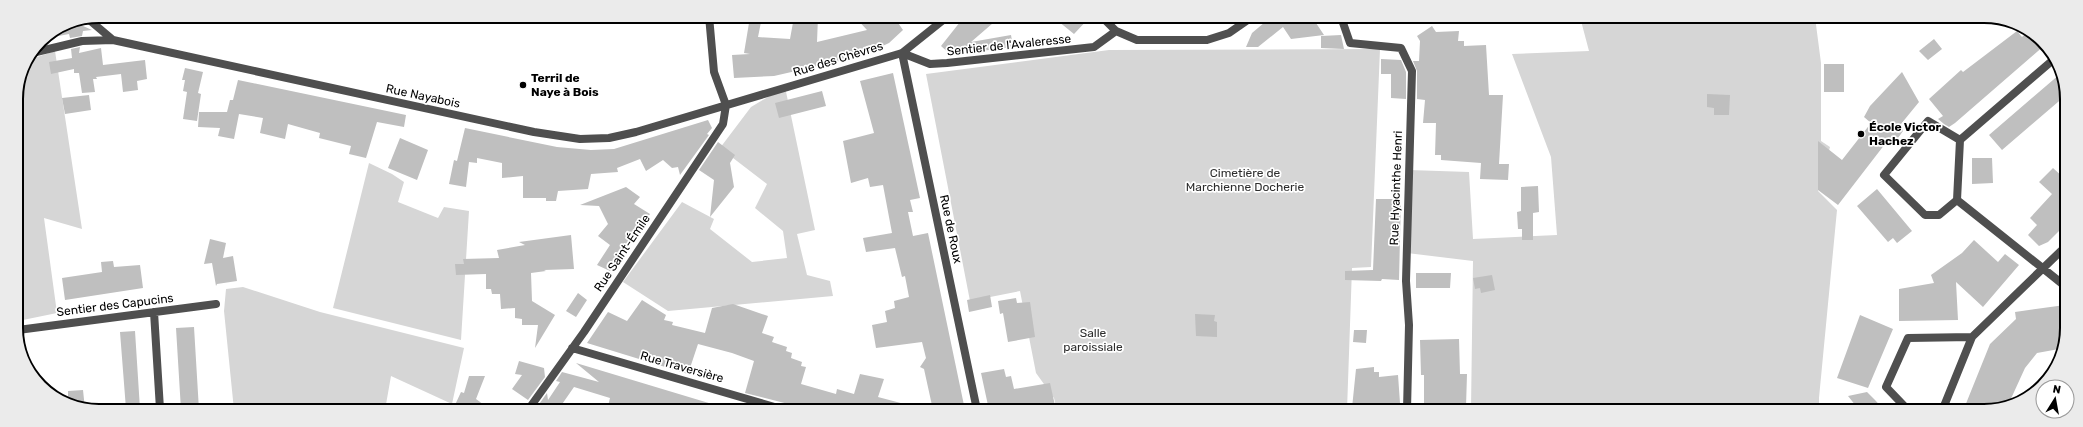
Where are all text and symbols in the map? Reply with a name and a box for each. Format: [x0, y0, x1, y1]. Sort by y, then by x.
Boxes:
street label: Sentier de l'Avaleresse [946, 31, 1072, 58]
street label: Rue des Chèvres [791, 39, 885, 79]
place label: Terril de Naye à Bois [531, 71, 599, 99]
marker: Terril de Naye à Bois [518, 80, 528, 90]
street label: Rue Nayabois [385, 81, 461, 111]
place label: École Victor Hachez [1869, 120, 1941, 148]
marker: École Victor Hachez [1856, 129, 1866, 139]
street label: Rue Hyacinthe Henri [1387, 130, 1405, 246]
park label: Cimetière de Marchienne Docherie [1186, 166, 1304, 194]
street label: Rue de Roux [937, 193, 965, 265]
street label: Rue Saint-Émile [591, 212, 653, 294]
street label: Sentier des Capucins [56, 291, 174, 319]
park label: Salle paroissiale [1063, 326, 1123, 354]
street label: Rue Traversière [639, 348, 726, 386]
north arrow [2035, 379, 2075, 419]
text: N [2052, 383, 2062, 397]

